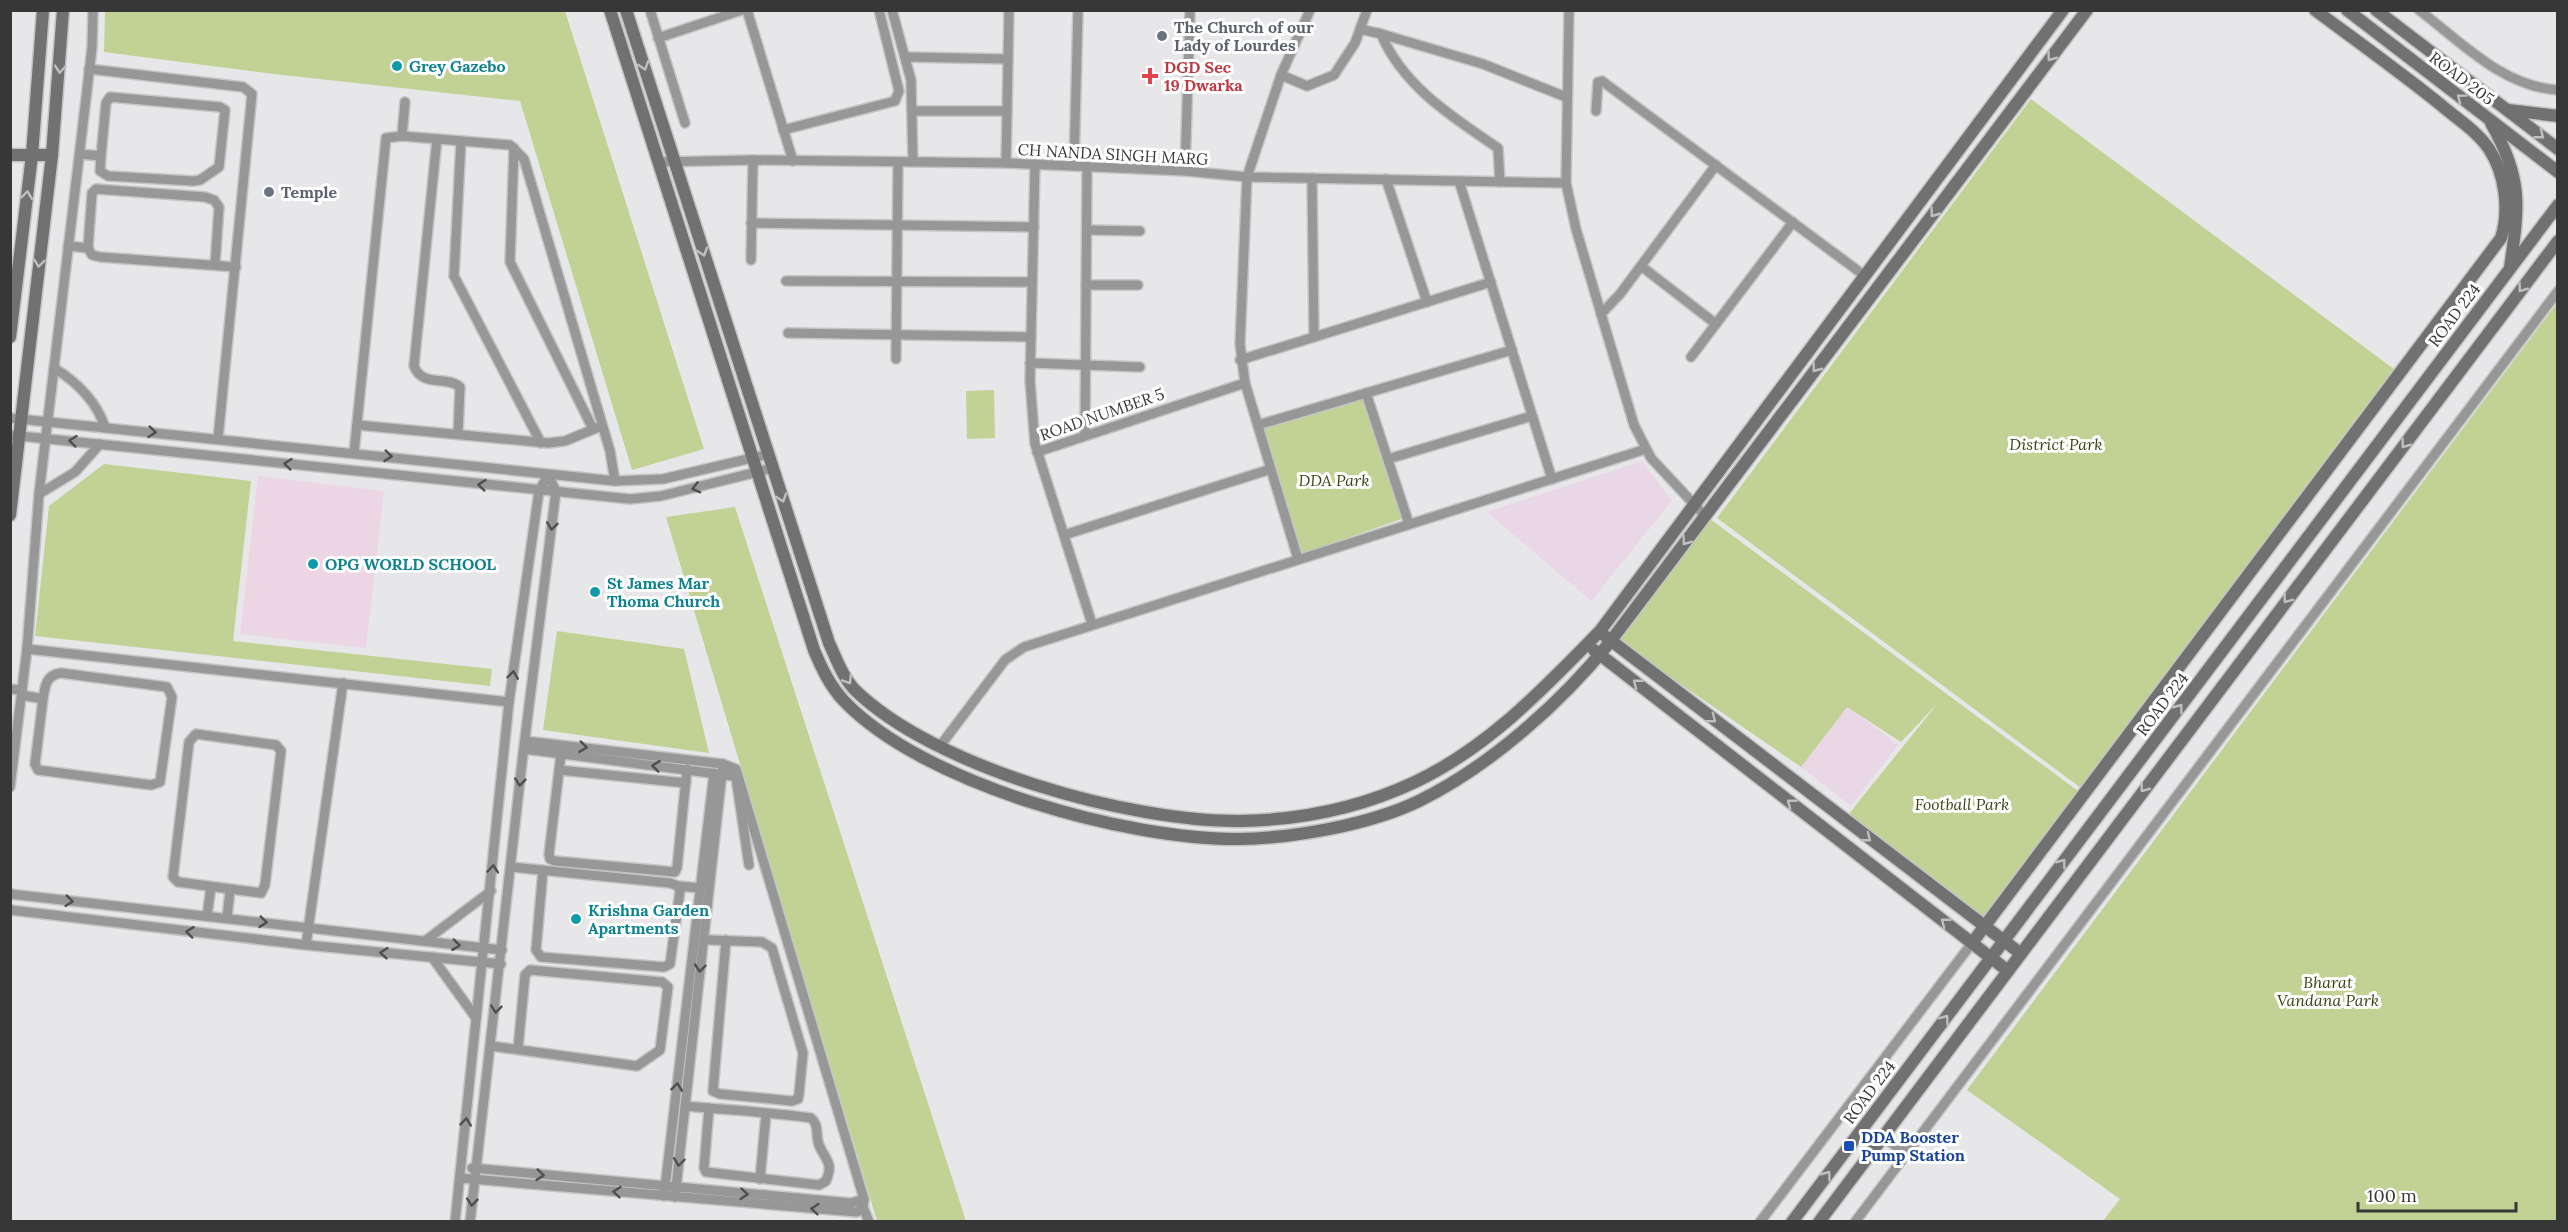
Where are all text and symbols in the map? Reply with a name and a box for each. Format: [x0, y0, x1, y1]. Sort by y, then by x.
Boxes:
place label: The Church of our Lady of Lourdes [1174, 17, 1314, 55]
marker: The Church of our Lady of Lourdes [1155, 29, 1169, 43]
street label: ROAD 205 [2426, 47, 2498, 109]
one-way arrow [2048, 51, 2059, 62]
place label: Grey Gazebo [409, 56, 506, 76]
place label: DGD Sec 19 Dwarka [1164, 57, 1243, 95]
marker: Grey Gazebo [390, 59, 404, 73]
one-way arrow [637, 60, 649, 71]
one-way arrow [54, 64, 67, 73]
marker: DGD Sec 19 Dwarka [1141, 67, 1159, 85]
one-way arrow [2457, 94, 2468, 105]
one-way arrow [2533, 128, 2544, 139]
street label: CH NANDA SINGH MARG [1017, 139, 1209, 169]
place label: Temple [281, 182, 337, 202]
marker: Temple [262, 185, 276, 199]
one-way arrow [20, 191, 33, 200]
one-way arrow [1930, 206, 1941, 217]
one-way arrow [696, 246, 709, 257]
one-way arrow [34, 258, 46, 267]
street label: ROAD 224 [2424, 279, 2485, 351]
one-way arrow [2519, 281, 2530, 292]
one-way arrow [1813, 362, 1824, 373]
street label: ROAD NUMBER 5 [1037, 383, 1167, 445]
one-way arrow [148, 425, 157, 438]
park label: District Park [2009, 434, 2103, 454]
one-way arrow [69, 436, 78, 448]
one-way arrow [2401, 437, 2412, 448]
one-way arrow [383, 449, 393, 462]
one-way arrow [283, 458, 293, 471]
park label: DDA Park [1299, 470, 1369, 490]
one-way arrow [477, 479, 487, 492]
one-way arrow [691, 480, 701, 493]
one-way arrow [775, 492, 787, 503]
one-way arrow [546, 522, 559, 531]
one-way arrow [1682, 534, 1693, 545]
place label: OPG WORLD SCHOOL [325, 554, 496, 574]
marker: OPG WORLD SCHOOL [306, 557, 320, 571]
place label: St James Mar Thoma Church [607, 573, 720, 611]
marker: St James Mar Thoma Church [588, 585, 602, 599]
one-way arrow [2283, 593, 2294, 604]
street label: ROAD 224 [2132, 668, 2193, 740]
one-way arrow [506, 671, 519, 680]
one-way arrow [841, 674, 852, 685]
one-way arrow [1633, 680, 1644, 691]
one-way arrow [2172, 703, 2183, 714]
one-way arrow [1706, 712, 1717, 723]
one-way arrow [578, 741, 587, 753]
one-way arrow [651, 760, 660, 772]
one-way arrow [514, 778, 527, 787]
one-way arrow [2141, 782, 2152, 793]
park label: Football Park [1915, 794, 2009, 814]
one-way arrow [1787, 799, 1798, 810]
one-way arrow [1860, 831, 1871, 842]
one-way arrow [2055, 859, 2066, 870]
one-way arrow [486, 865, 499, 874]
one-way arrow [64, 894, 73, 907]
place label: Krishna Garden Apartments [588, 900, 709, 938]
marker: Krishna Garden Apartments [569, 912, 583, 926]
one-way arrow [258, 915, 267, 928]
one-way arrow [1941, 919, 1952, 930]
one-way arrow [185, 926, 195, 938]
one-way arrow [452, 938, 461, 951]
one-way arrow [379, 947, 388, 960]
one-way arrow [694, 964, 707, 973]
park label: Bharat Vandana Park [2277, 972, 2379, 1010]
one-way arrow [490, 1004, 502, 1013]
one-way arrow [1937, 1015, 1948, 1026]
street label: ROAD 224 [1839, 1056, 1900, 1128]
one-way arrow [670, 1082, 682, 1092]
one-way arrow [459, 1117, 471, 1126]
place label: DDA Booster Pump Station [1861, 1127, 1965, 1165]
marker: DDA Booster Pump Station [1842, 1139, 1856, 1153]
one-way arrow [673, 1157, 686, 1167]
one-way arrow [535, 1168, 545, 1181]
one-way arrow [1820, 1170, 1831, 1181]
scale bar [2358, 1175, 2516, 1213]
text: 100 m [2367, 1184, 2417, 1207]
one-way arrow [612, 1186, 621, 1199]
one-way arrow [739, 1187, 749, 1200]
one-way arrow [466, 1198, 479, 1207]
one-way arrow [811, 1203, 820, 1216]

